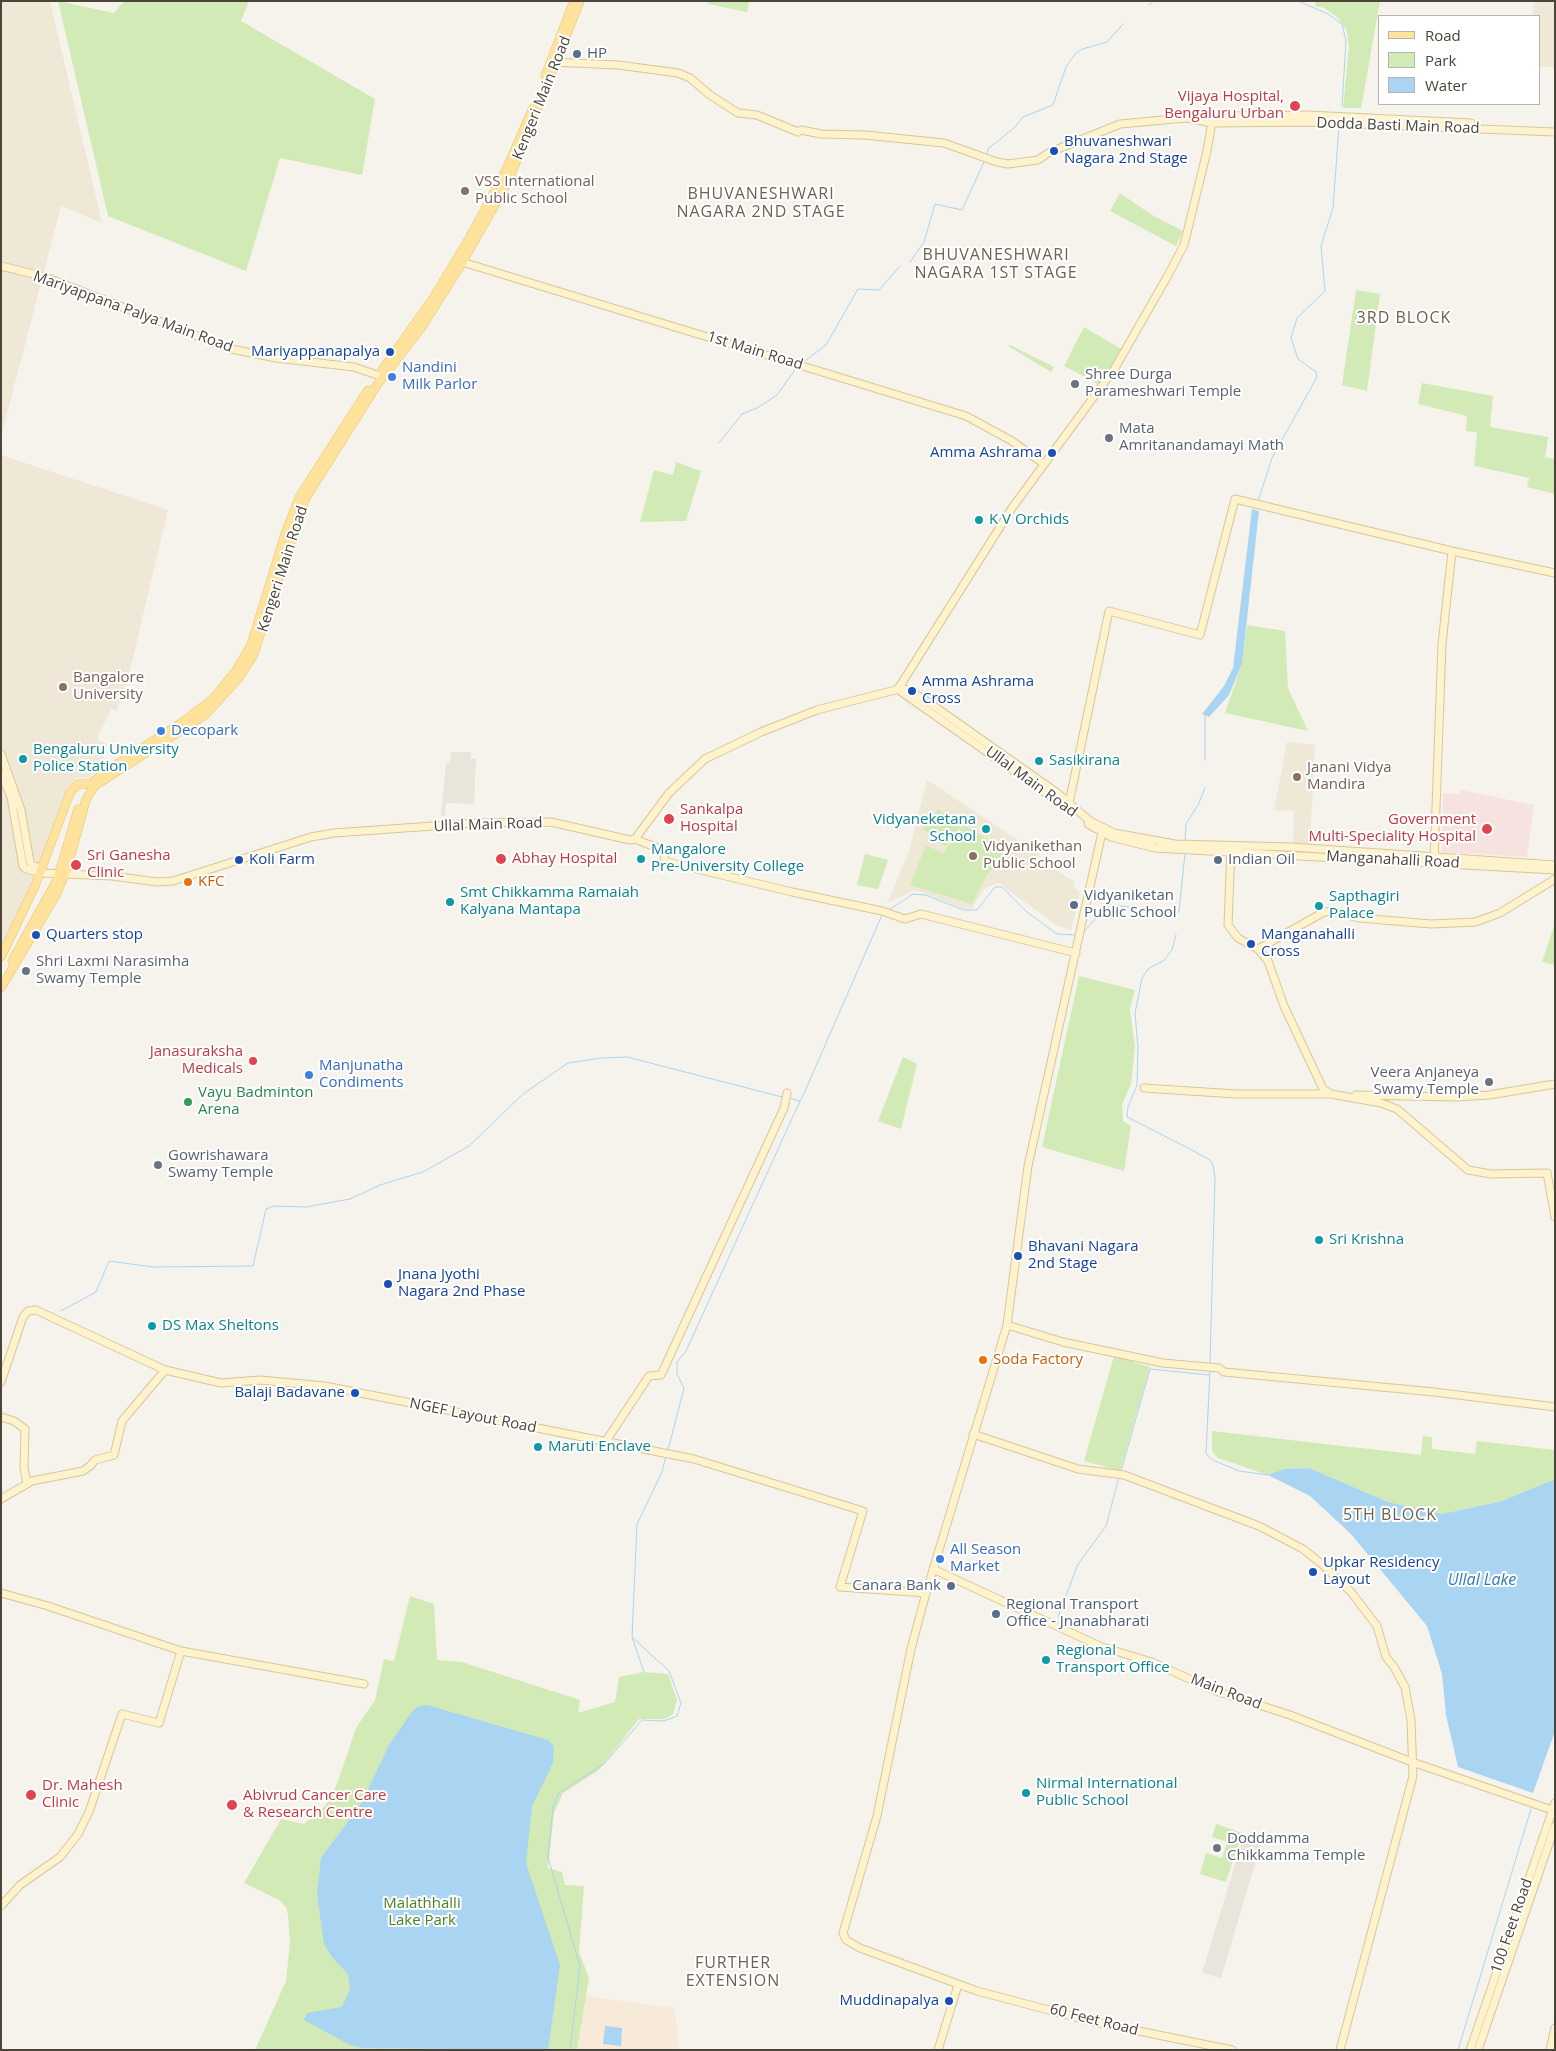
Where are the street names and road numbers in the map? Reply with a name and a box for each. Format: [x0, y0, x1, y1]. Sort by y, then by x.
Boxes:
street label: Kengeri Main Road [509, 34, 575, 162]
street label: Dodda Basti Main Road [1316, 114, 1480, 138]
street label: Mariyappana Palya Main Road [31, 267, 235, 357]
street label: 1st Main Road [705, 328, 805, 374]
street label: Kengeri Main Road [254, 504, 312, 634]
street label: Ullal Main Road [982, 743, 1080, 821]
street label: Ullal Main Road [433, 814, 543, 836]
street label: Manganahalli Road [1326, 848, 1460, 872]
street label: NGEF Layout Road [408, 1395, 538, 1437]
street label: Main Road [1188, 1670, 1264, 1714]
street label: 100 Feet Road [1487, 1876, 1537, 1976]
street label: 60 Feet Road [1048, 2000, 1140, 2040]

